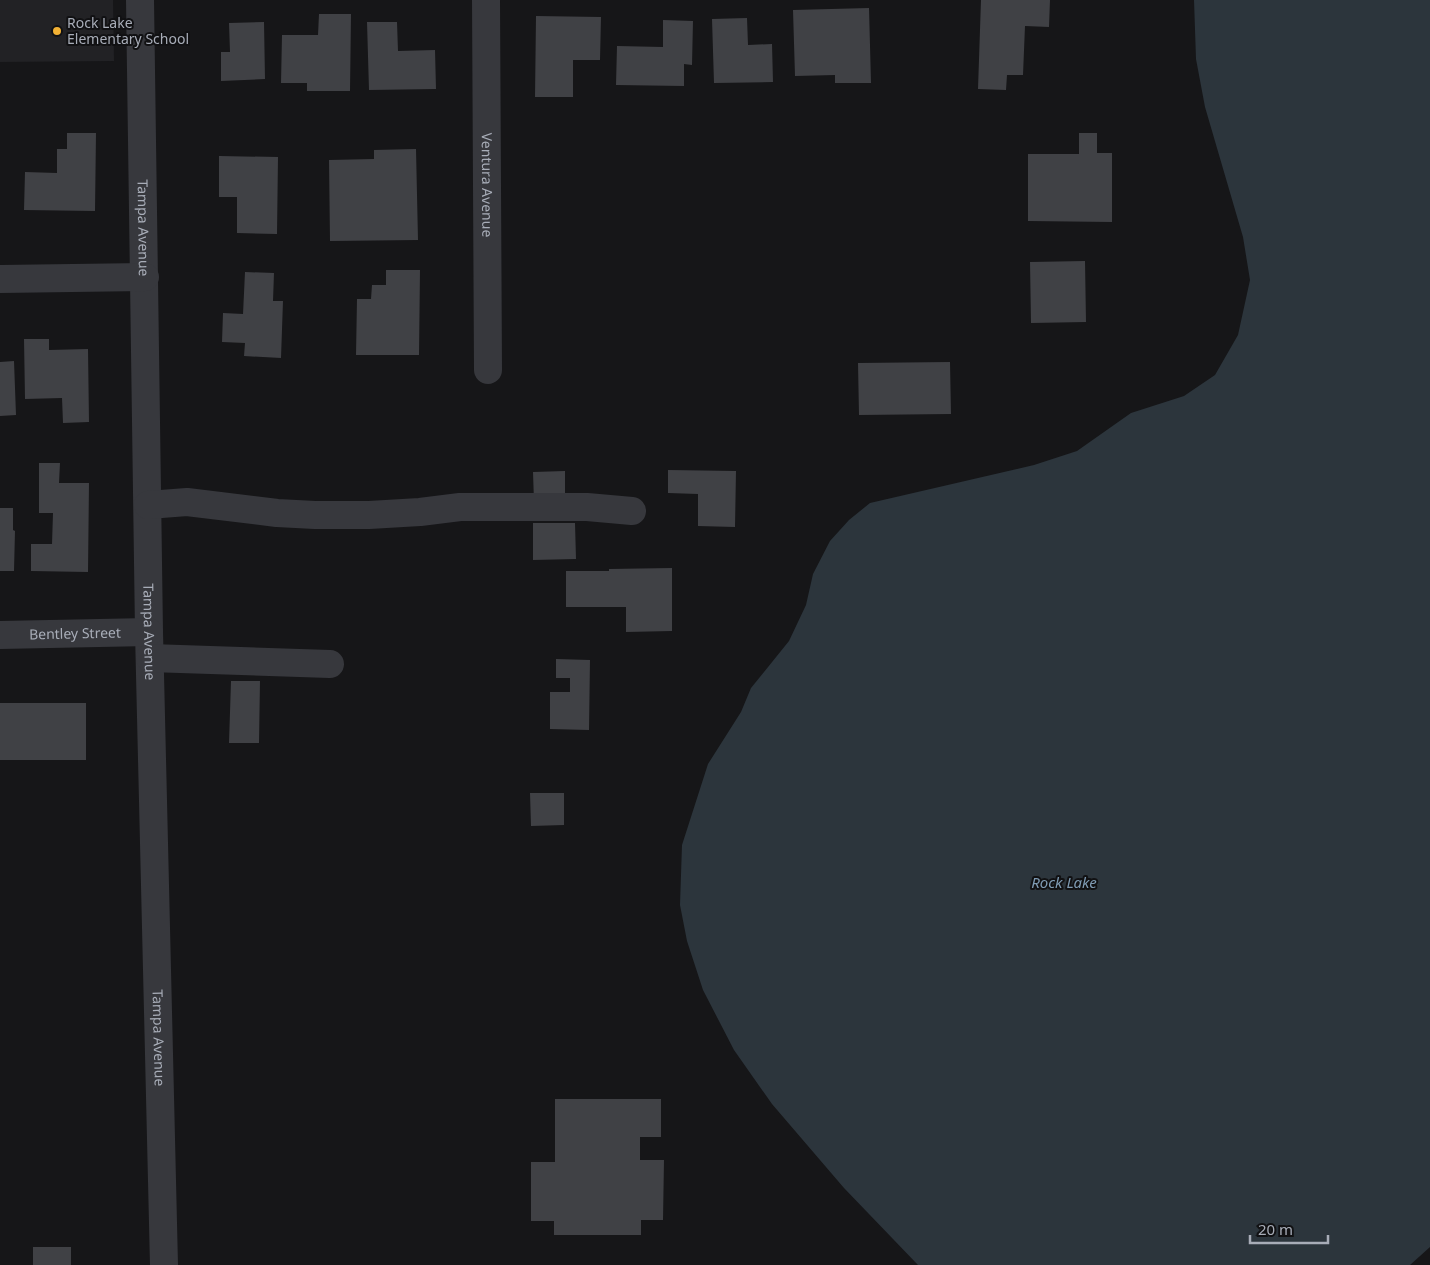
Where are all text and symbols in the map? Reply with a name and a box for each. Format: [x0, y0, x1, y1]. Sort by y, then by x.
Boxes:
place label: Rock Lake Elementary School [67, 13, 189, 48]
marker: Rock Lake Elementary School [51, 25, 63, 37]
street label: Ventura Avenue [478, 133, 497, 237]
street label: Tampa Avenue [134, 179, 154, 277]
street label: Tampa Avenue [139, 583, 160, 681]
street label: Bentley Street [29, 623, 121, 643]
water label: Rock Lake [1031, 872, 1097, 892]
street label: Tampa Avenue [148, 989, 170, 1087]
scale bar [1250, 1212, 1328, 1244]
text: 20 m [1258, 1219, 1293, 1239]

